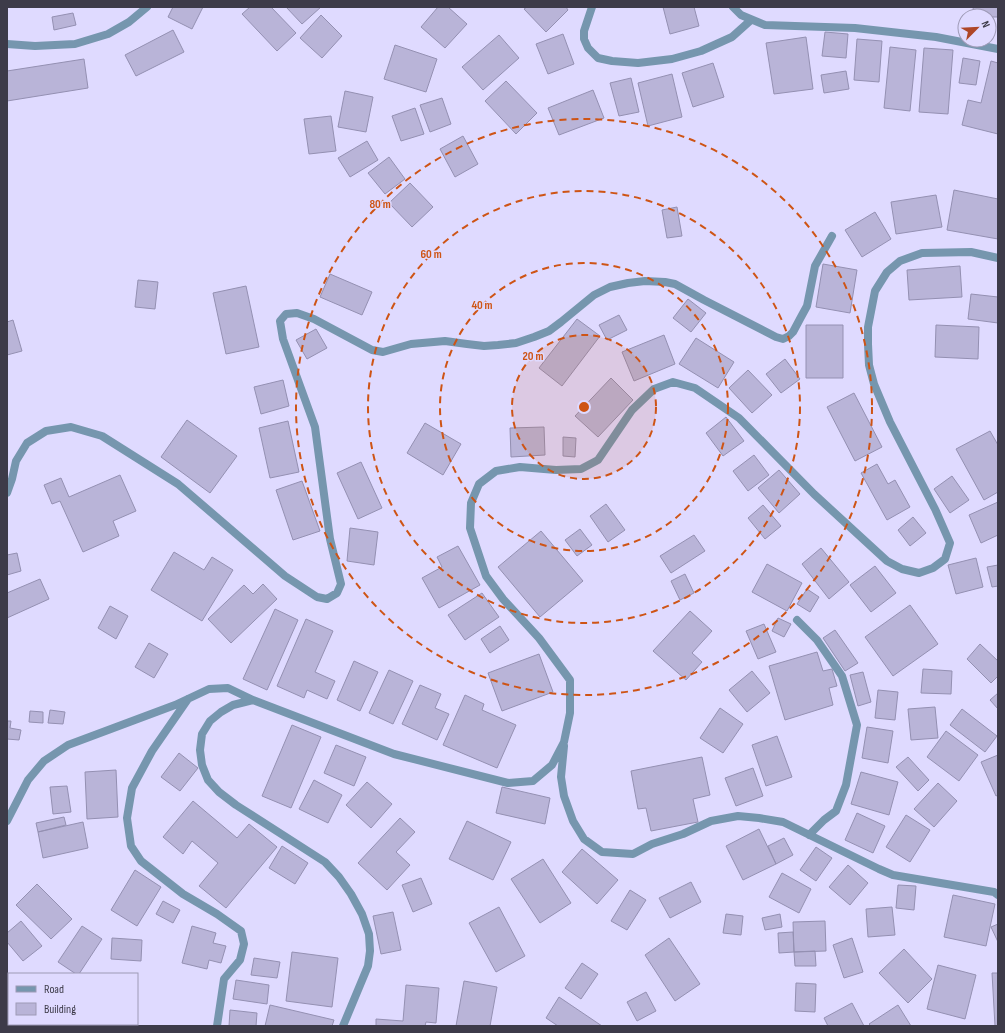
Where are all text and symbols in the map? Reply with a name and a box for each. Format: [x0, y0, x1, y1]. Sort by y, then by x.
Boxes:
north arrow [957, 8, 997, 48]
text: N [979, 19, 993, 30]
text: 80 m [369, 197, 391, 212]
text: 60 m [420, 247, 442, 262]
text: 40 m [471, 298, 493, 313]
text: 20 m [523, 349, 543, 364]
centre of rings [577, 400, 591, 414]
legend [8, 973, 138, 1025]
text: Road [44, 982, 64, 997]
text: Building [44, 1002, 76, 1017]

